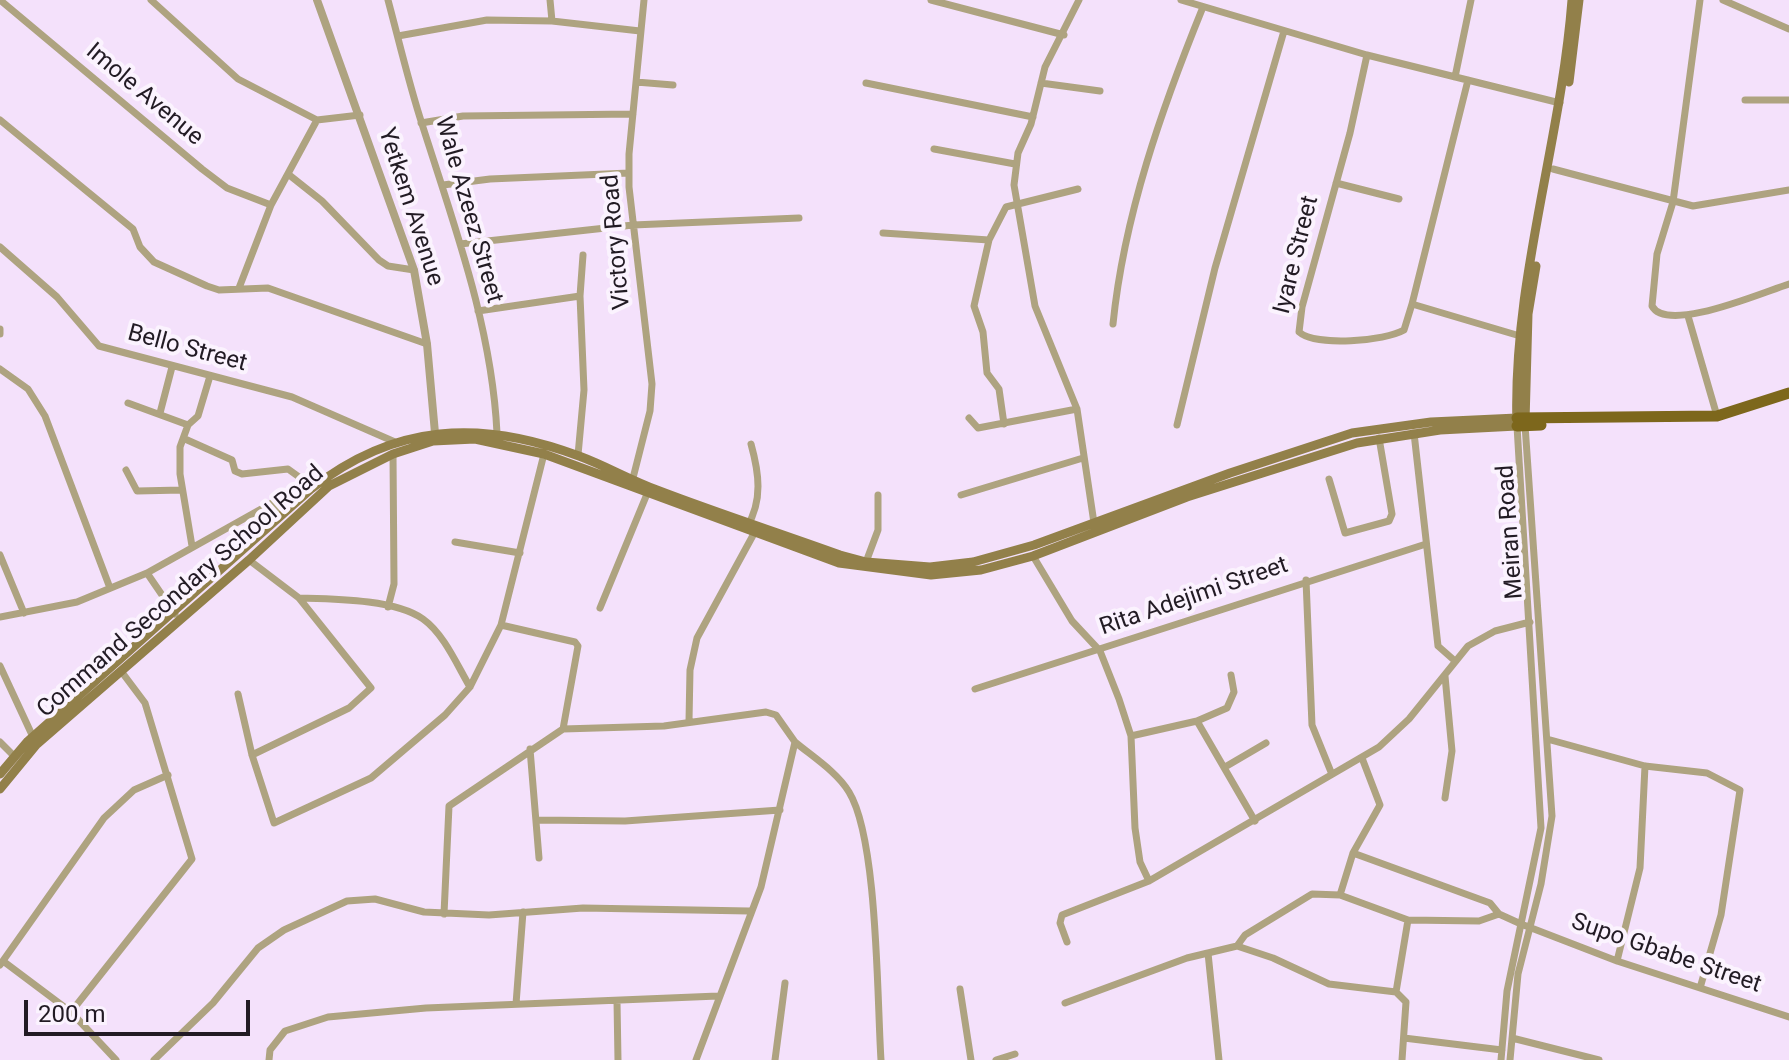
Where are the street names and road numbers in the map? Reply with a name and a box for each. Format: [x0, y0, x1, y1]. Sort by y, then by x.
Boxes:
street label: Imole Avenue [79, 38, 209, 152]
street label: Wale Azeez Street [428, 113, 508, 307]
street label: Yetkem Avenue [371, 124, 449, 290]
street label: Victory Road [597, 173, 637, 311]
street label: Iyare Street [1268, 193, 1326, 317]
street label: Bello Street [124, 319, 250, 379]
street label: Command Secondary School Road [32, 460, 330, 724]
street label: Meiran Road [1492, 464, 1530, 600]
street label: Rita Adejimi Street [1096, 551, 1292, 643]
street label: Supo Gbabe Street [1567, 908, 1765, 1000]

